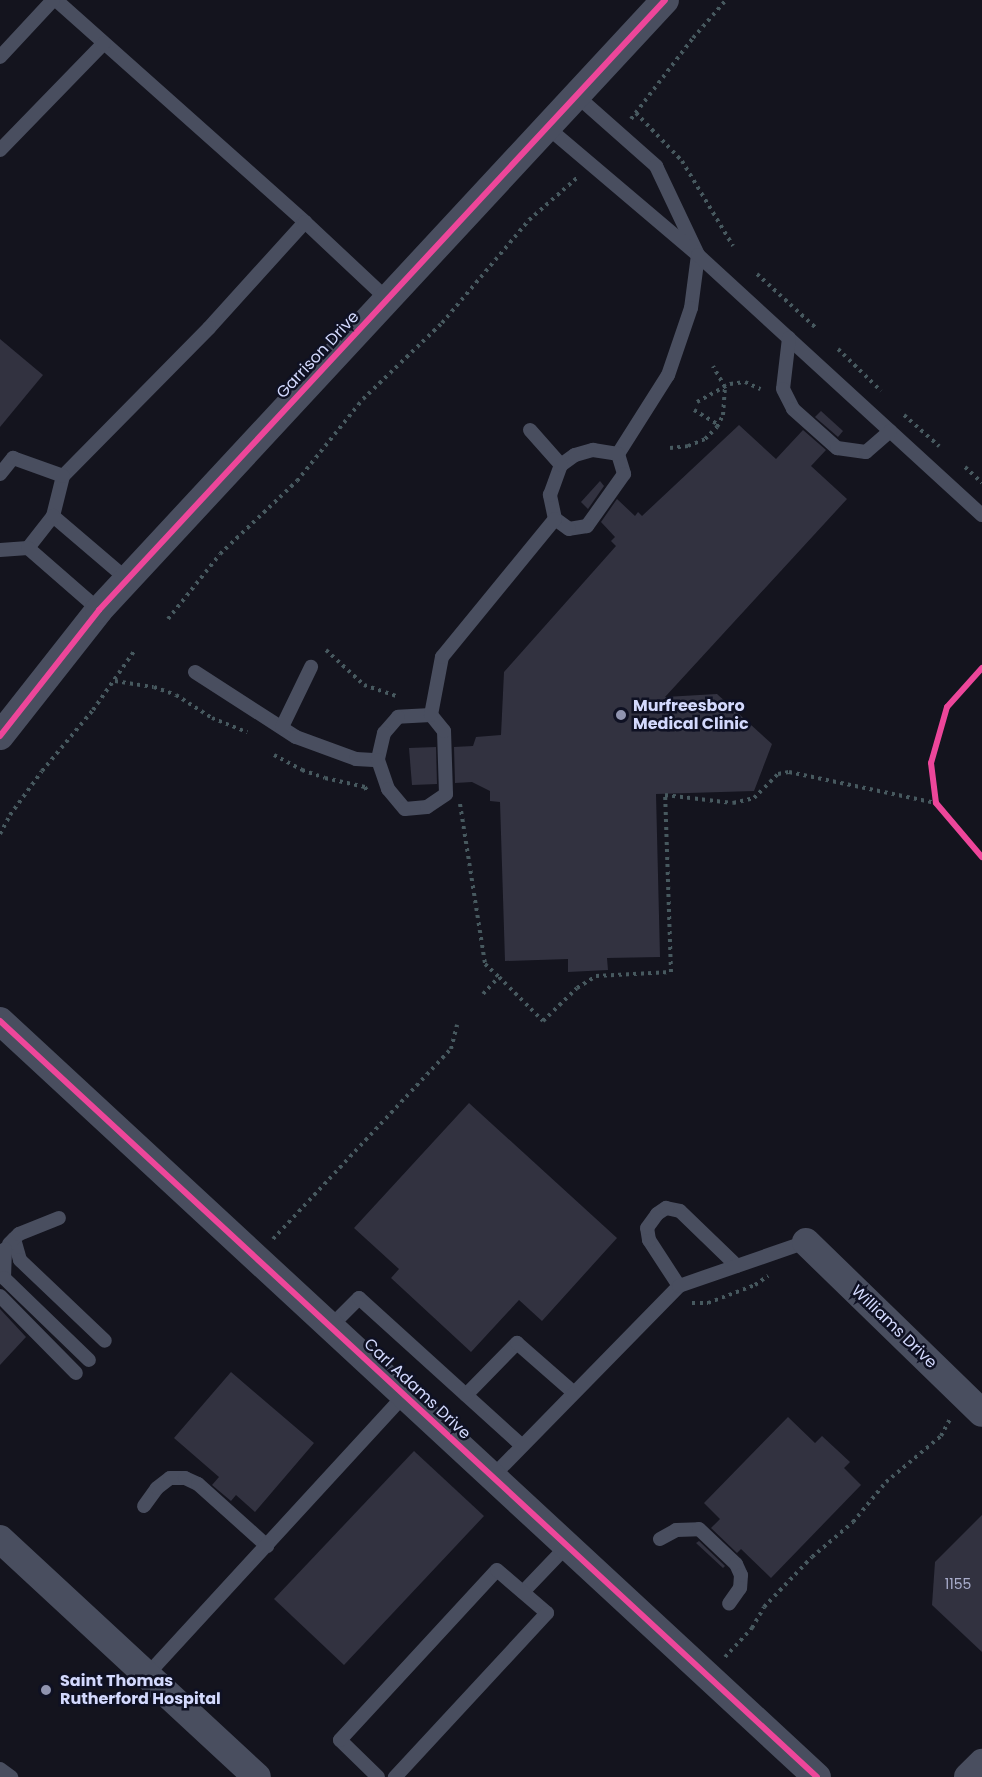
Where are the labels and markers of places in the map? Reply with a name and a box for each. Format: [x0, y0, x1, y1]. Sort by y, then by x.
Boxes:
place label: Murfreesboro Medical Clinic [633, 696, 749, 734]
marker: Murfreesboro Medical Clinic [614, 708, 628, 722]
place label: Saint Thomas Rutherford Hospital [60, 1671, 221, 1709]
marker: Saint Thomas Rutherford Hospital [37, 1681, 55, 1699]

